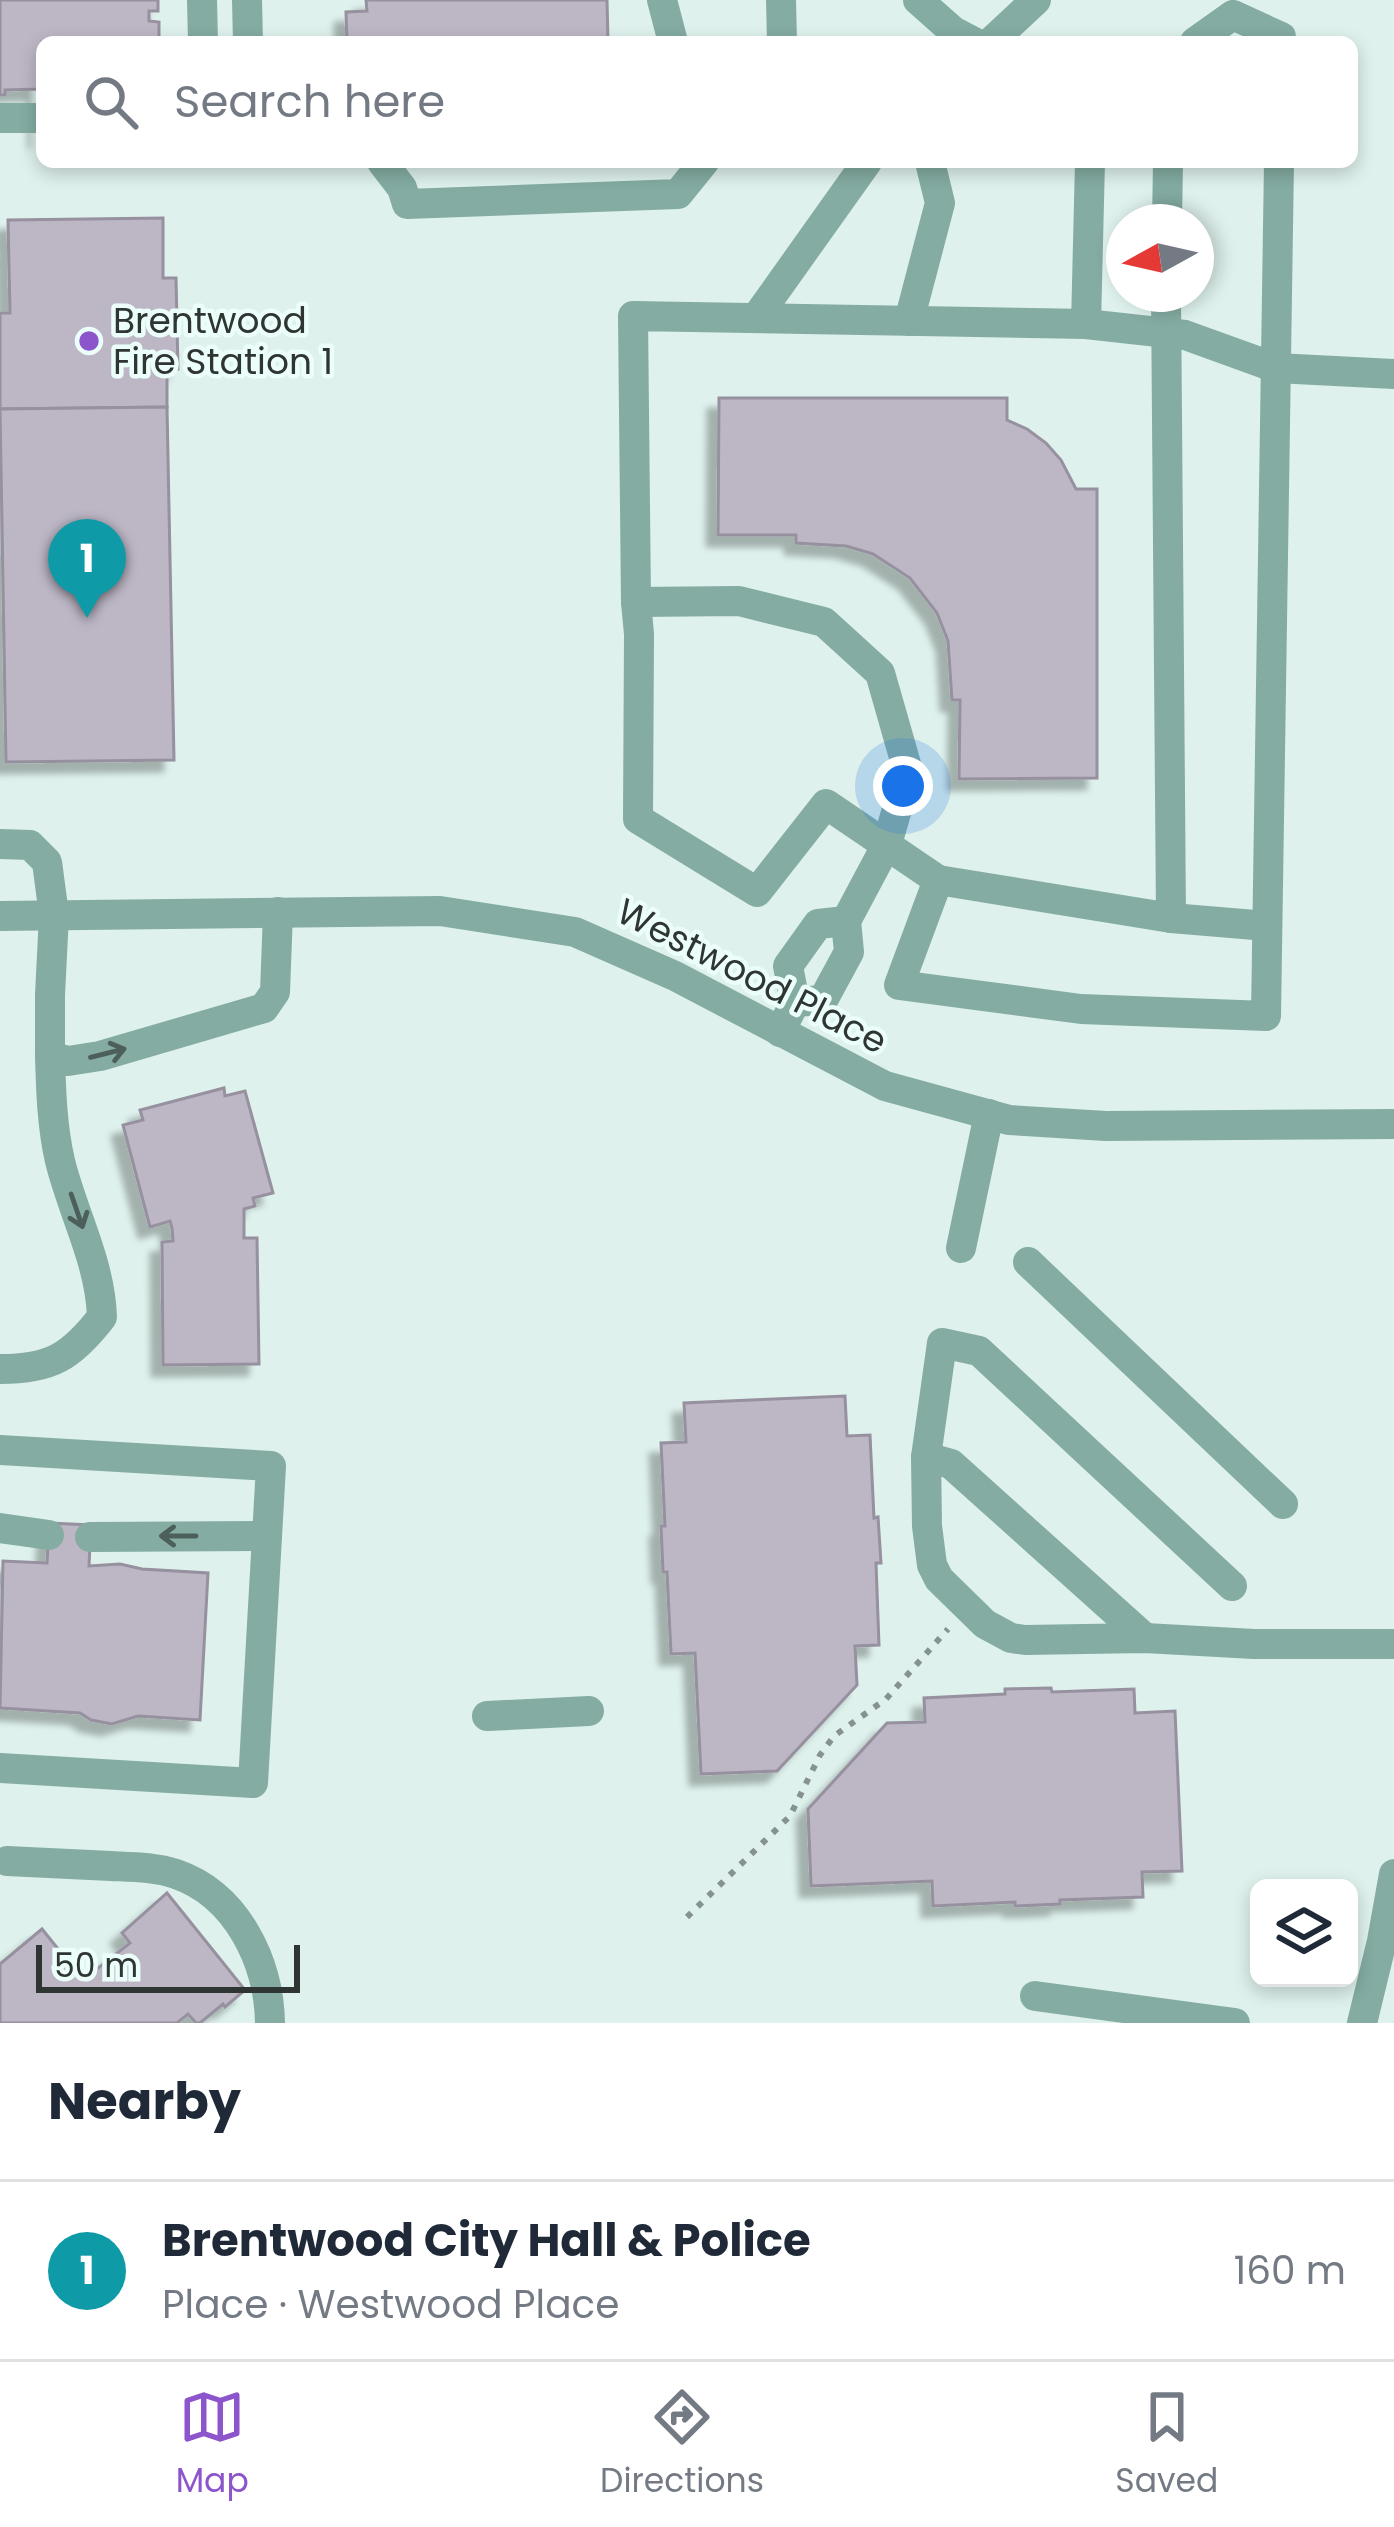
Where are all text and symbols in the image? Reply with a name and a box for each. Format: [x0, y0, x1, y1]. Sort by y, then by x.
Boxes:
search box [36, 36, 1358, 168]
icon: search [78, 69, 144, 135]
text: Search here [174, 70, 445, 133]
north arrow [1106, 204, 1214, 312]
place label: Brentwood Fire Station 1 [113, 295, 333, 387]
marker: Brentwood Fire Station 1 [76, 328, 102, 354]
pin: 1 [48, 519, 126, 618]
your location [873, 756, 933, 816]
street label: Westwood Place [608, 886, 896, 1066]
one-way arrow [89, 1041, 127, 1063]
one-way arrow [68, 1192, 90, 1230]
one-way arrow [159, 1525, 198, 1547]
map controls [1250, 1879, 1358, 1987]
button: layers [1250, 1879, 1358, 1987]
scale bar [36, 1939, 300, 1992]
text: 50 m [54, 1942, 138, 1989]
text: Nearby [48, 2065, 241, 2137]
text: Brentwood City Hall & Police [162, 2209, 811, 2272]
text: 1 [80, 2243, 94, 2298]
text: 160 m [1234, 2243, 1346, 2298]
text: Place · Westwood Place [162, 2277, 619, 2332]
tab: Map [176, 2384, 249, 2506]
tab: Directions [600, 2384, 764, 2506]
tab: Saved [1115, 2384, 1218, 2506]

